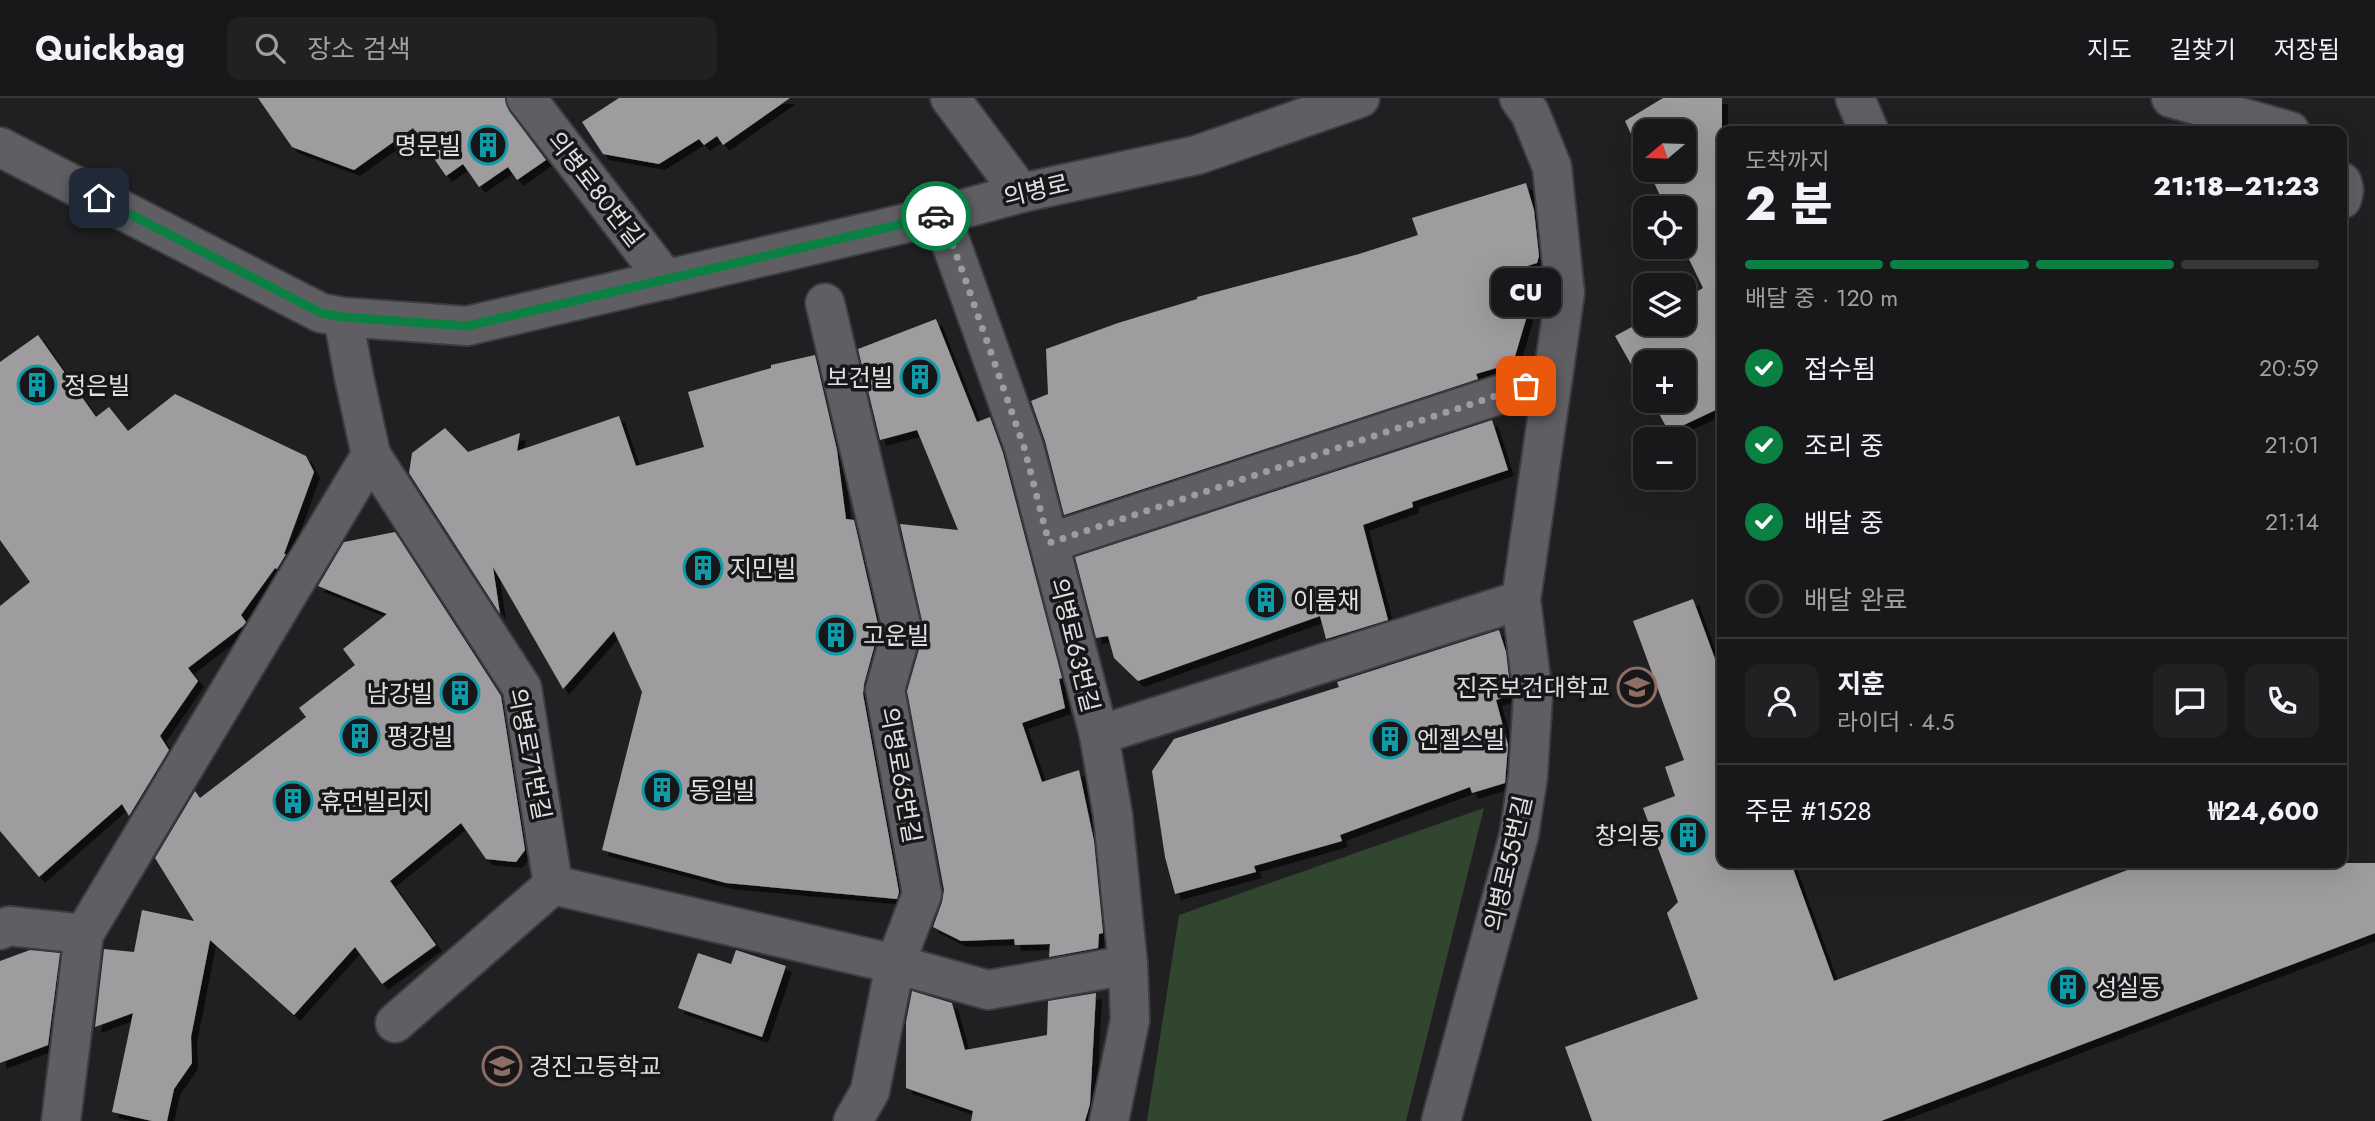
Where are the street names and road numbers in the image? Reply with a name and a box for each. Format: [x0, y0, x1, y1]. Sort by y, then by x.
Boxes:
street label: 의병로80번길 [540, 124, 652, 254]
street label: 의병로 [1000, 165, 1072, 215]
street label: 의병로63번길 [1041, 574, 1109, 716]
street label: 의병로71번길 [500, 685, 560, 823]
street label: 의병로65번길 [872, 704, 930, 846]
street label: 의병로55번길 [1475, 792, 1541, 934]

